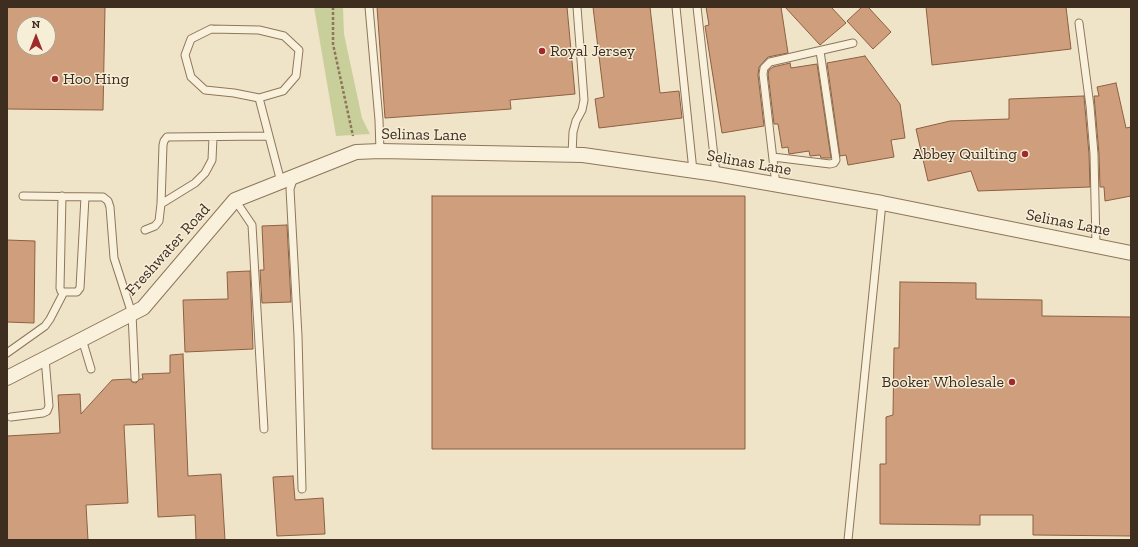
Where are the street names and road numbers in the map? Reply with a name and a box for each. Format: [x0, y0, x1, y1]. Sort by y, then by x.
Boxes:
street label: Selinas Lane [381, 125, 467, 145]
street label: Selinas Lane [705, 146, 793, 180]
street label: Freshwater Road [122, 200, 214, 300]
street label: Selinas Lane [1024, 205, 1112, 241]

